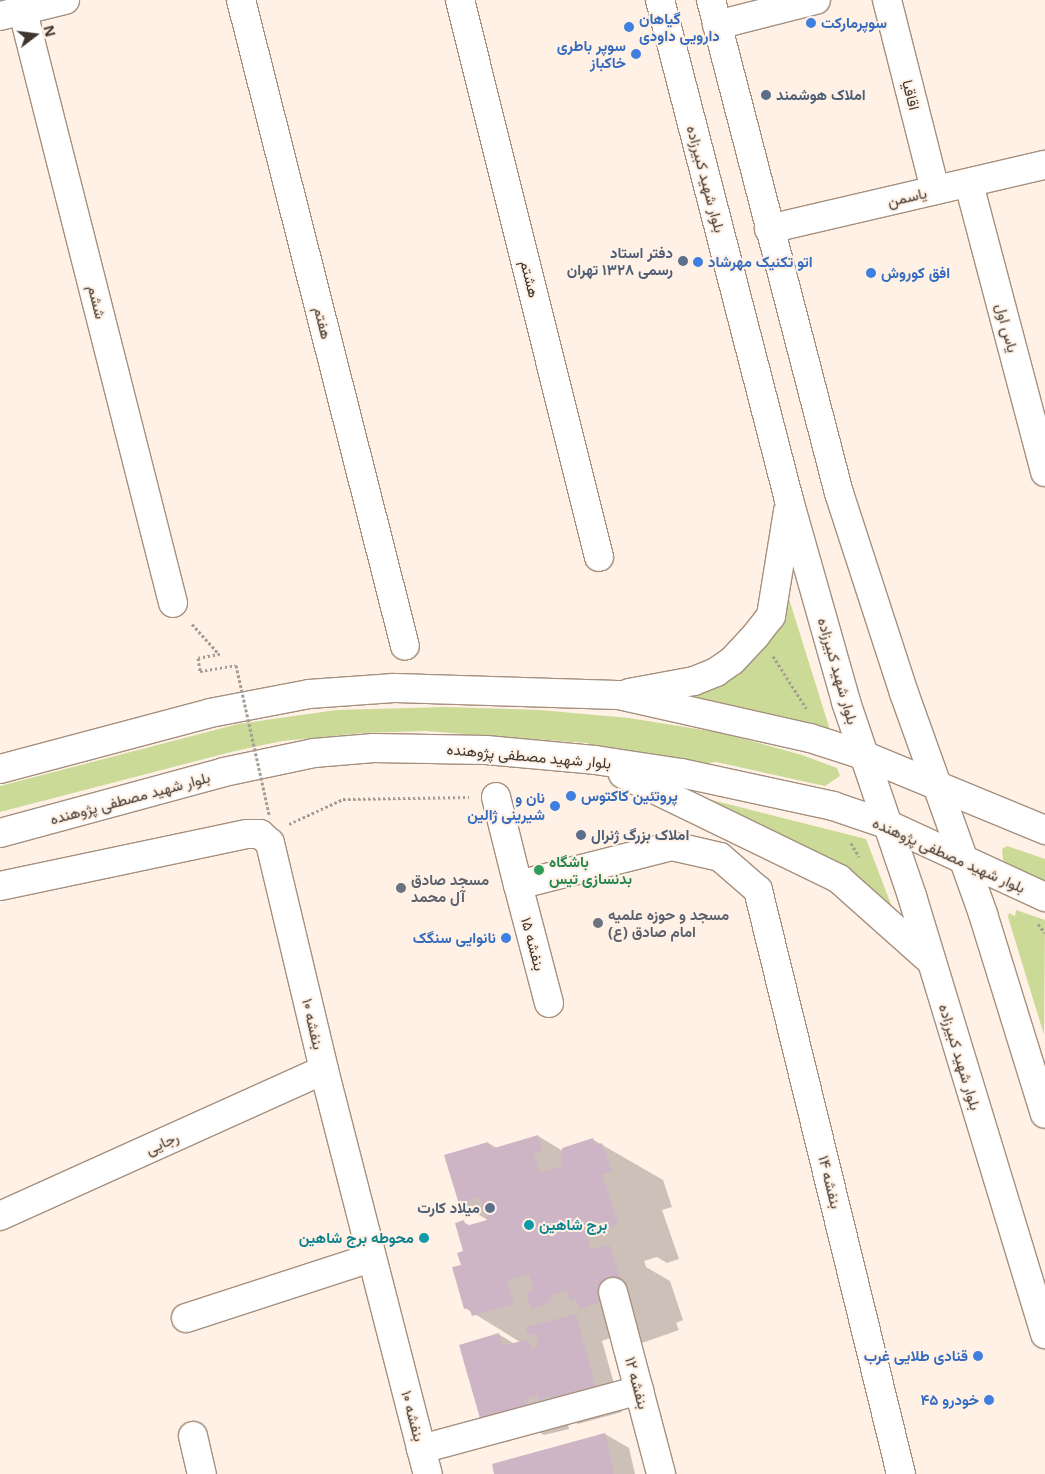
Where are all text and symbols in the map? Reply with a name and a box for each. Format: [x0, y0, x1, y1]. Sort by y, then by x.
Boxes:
place label: گیاهان دارویی داودی [639, 9, 720, 44]
north arrow [10, 10, 60, 60]
place label: سوپرمارکت [821, 14, 887, 32]
marker: سوپرمارکت [805, 17, 817, 29]
marker: گیاهان دارویی داودی [623, 21, 635, 33]
text: N [39, 23, 61, 39]
place label: سوپر باطری خاکباز [557, 36, 626, 71]
marker: سوپر باطری خاکباز [630, 48, 642, 60]
street label: اقاقیا [899, 78, 923, 112]
place label: املاک هوشمند [776, 86, 866, 104]
marker: املاک هوشمند [760, 89, 772, 101]
street label: بلوار شهید کبیرزاده [683, 123, 729, 235]
street label: یاسمن [886, 184, 928, 210]
place label: دفتر استاد رسمی ۱۳۲۸ تهران [567, 243, 673, 278]
place label: اتو تکنیک مهرشاد [708, 253, 813, 271]
marker: دفتر استاد رسمی ۱۳۲۸ تهران [677, 255, 689, 267]
marker: اتو تکنیک مهرشاد [692, 256, 704, 268]
street label: هشتم [517, 258, 543, 300]
place label: افق کوروش [881, 264, 950, 282]
marker: افق کوروش [865, 267, 877, 279]
street label: ششم [84, 283, 110, 321]
street label: یاس اول [992, 302, 1022, 354]
street label: هفتم [310, 305, 336, 341]
street label: بلوار شهید کبیرزاده [814, 616, 862, 726]
street label: بلوار شهید مصطفی پژوهنده [446, 740, 612, 772]
street label: بلوار شهید مصطفی پژوهنده [48, 768, 212, 828]
place label: پروتئین کاکتوس [581, 787, 678, 805]
place label: نان و شیرینی ژالین [467, 788, 545, 823]
marker: پروتئین کاکتوس [565, 790, 577, 802]
marker: نان و شیرینی ژالین [549, 800, 561, 812]
street label: بلوار شهید مصطفی پژوهنده [870, 813, 1028, 897]
place label: املاک بزرگ ژنرال [591, 826, 689, 844]
marker: املاک بزرگ ژنرال [575, 829, 587, 841]
place label: باشگاه بدنسازی تیس [549, 852, 632, 887]
marker: باشگاه بدنسازی تیس [533, 864, 545, 876]
place label: مسجد صادق آل محمد [411, 870, 489, 905]
marker: مسجد صادق آل محمد [395, 882, 407, 894]
place label: مسجد و حوزه علمیه امام صادق (ع) [608, 905, 729, 940]
street label: بنفشه ۱۵ [517, 915, 549, 973]
marker: مسجد و حوزه علمیه امام صادق (ع) [592, 917, 604, 929]
place label: نانوایی سنگک [413, 929, 496, 947]
marker: نانوایی سنگک [500, 932, 512, 944]
street label: بنفشه ۱۰ [298, 997, 328, 1051]
street label: بلوار شهید کبیرزاده [935, 1002, 985, 1112]
street label: رجایی [143, 1128, 181, 1158]
street label: بنفشه ۱۴ [815, 1154, 845, 1210]
place label: میلاد کارت [417, 1199, 480, 1217]
marker: میلاد کارت [484, 1202, 496, 1214]
place label: برج شاهین [539, 1216, 607, 1234]
marker: برج شاهین [523, 1219, 535, 1231]
place label: محوطه برج شاهین [299, 1229, 414, 1247]
marker: محوطه برج شاهین [418, 1232, 430, 1244]
place label: قنادی طلایی غرب [864, 1347, 968, 1365]
marker: قنادی طلایی غرب [972, 1350, 984, 1362]
street label: بنفشه ۱۲ [621, 1355, 653, 1411]
street label: بنفشه ۱۰ [398, 1389, 428, 1443]
place label: خودرو ۴۵ [920, 1391, 979, 1409]
marker: خودرو ۴۵ [983, 1394, 995, 1406]

